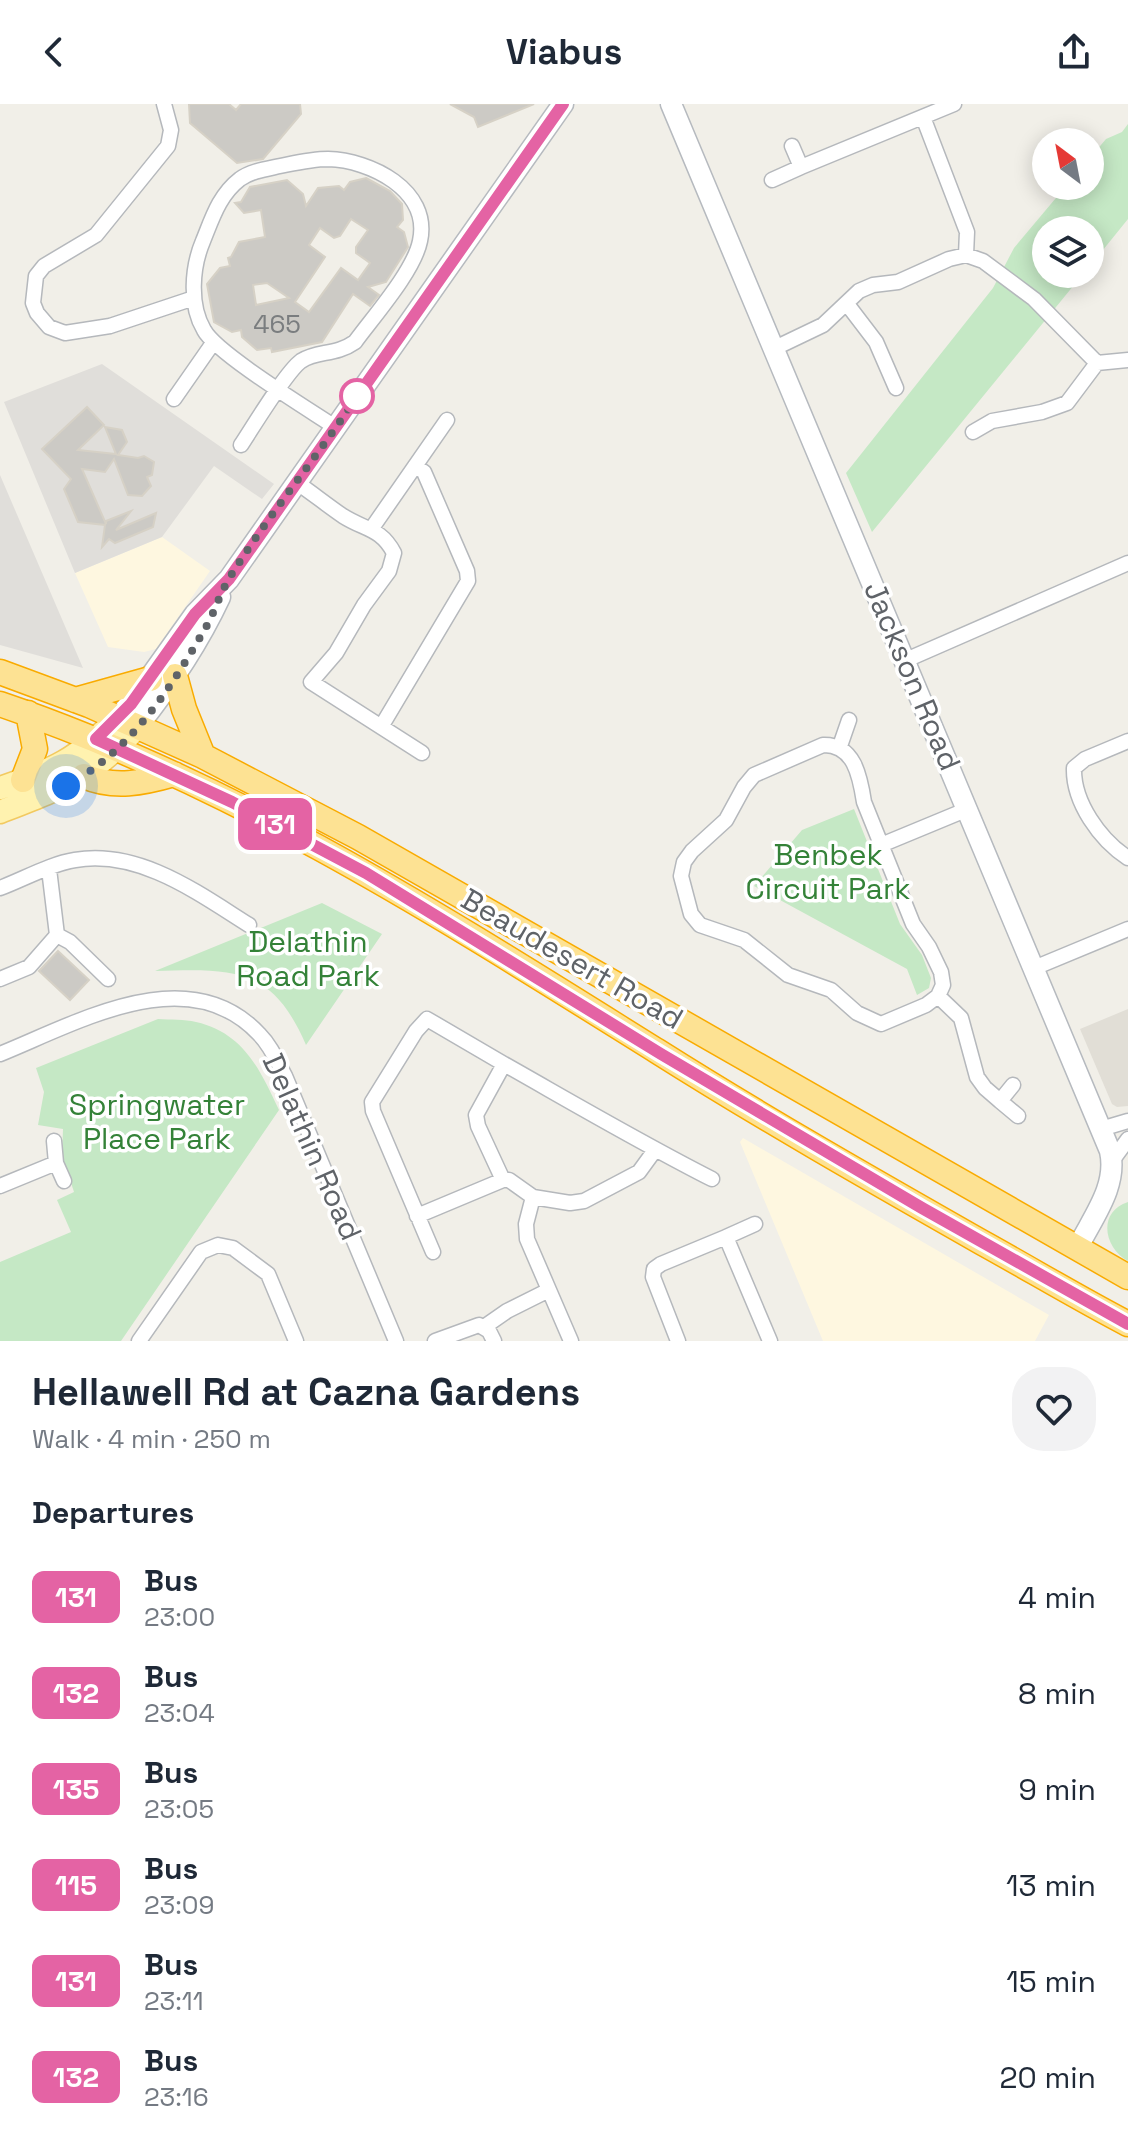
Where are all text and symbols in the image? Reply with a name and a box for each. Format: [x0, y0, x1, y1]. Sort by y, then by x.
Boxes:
text: Viabus [506, 29, 622, 75]
icon: back [32, 30, 76, 74]
icon: share [1052, 30, 1096, 74]
north arrow [1032, 128, 1104, 200]
map controls [1032, 128, 1104, 288]
button: layers [1032, 216, 1104, 288]
house number: 465 [253, 307, 301, 341]
unlabelled marker [340, 379, 374, 413]
street label: Jackson Road [855, 575, 970, 776]
your location [46, 766, 86, 806]
line badge: 131 [229, 798, 321, 850]
text: 131 [254, 806, 296, 842]
park label: Benbek Circuit Park [746, 835, 910, 908]
street label: Beaudesert Road [454, 879, 690, 1038]
park label: Delathin Road Park [236, 922, 380, 995]
street label: Delathin Road [254, 1047, 371, 1246]
park label: Springwater Place Park [69, 1085, 245, 1158]
button: heart [1012, 1367, 1096, 1451]
text: Hellawell Rd at Cazna Gardens [32, 1368, 580, 1416]
text: Walk · 4 min · 250 m [32, 1422, 271, 1456]
text: Departures [32, 1493, 194, 1532]
text: Bus [144, 1561, 198, 1600]
text: 4 min [1018, 1578, 1096, 1617]
text: 131 [55, 1579, 97, 1615]
text: 23:00 [144, 1600, 215, 1634]
text: Bus [144, 1657, 198, 1696]
text: 8 min [1018, 1674, 1096, 1713]
text: 132 [53, 1675, 99, 1711]
text: 23:04 [144, 1696, 215, 1730]
text: Bus [144, 1753, 198, 1792]
text: 9 min [1018, 1770, 1096, 1809]
text: 135 [53, 1771, 99, 1807]
text: 23:05 [144, 1792, 214, 1826]
text: Bus [144, 1849, 198, 1888]
text: 13 min [1006, 1866, 1096, 1905]
text: 115 [55, 1867, 97, 1903]
text: 23:09 [144, 1888, 214, 1922]
text: Bus [144, 1945, 198, 1984]
text: 15 min [1006, 1962, 1096, 2001]
text: 131 [55, 1963, 97, 1999]
text: 23:11 [144, 1984, 204, 2018]
text: Bus [144, 2041, 198, 2080]
text: 20 min [999, 2058, 1096, 2097]
text: 132 [53, 2059, 99, 2095]
text: 23:16 [144, 2080, 209, 2114]

